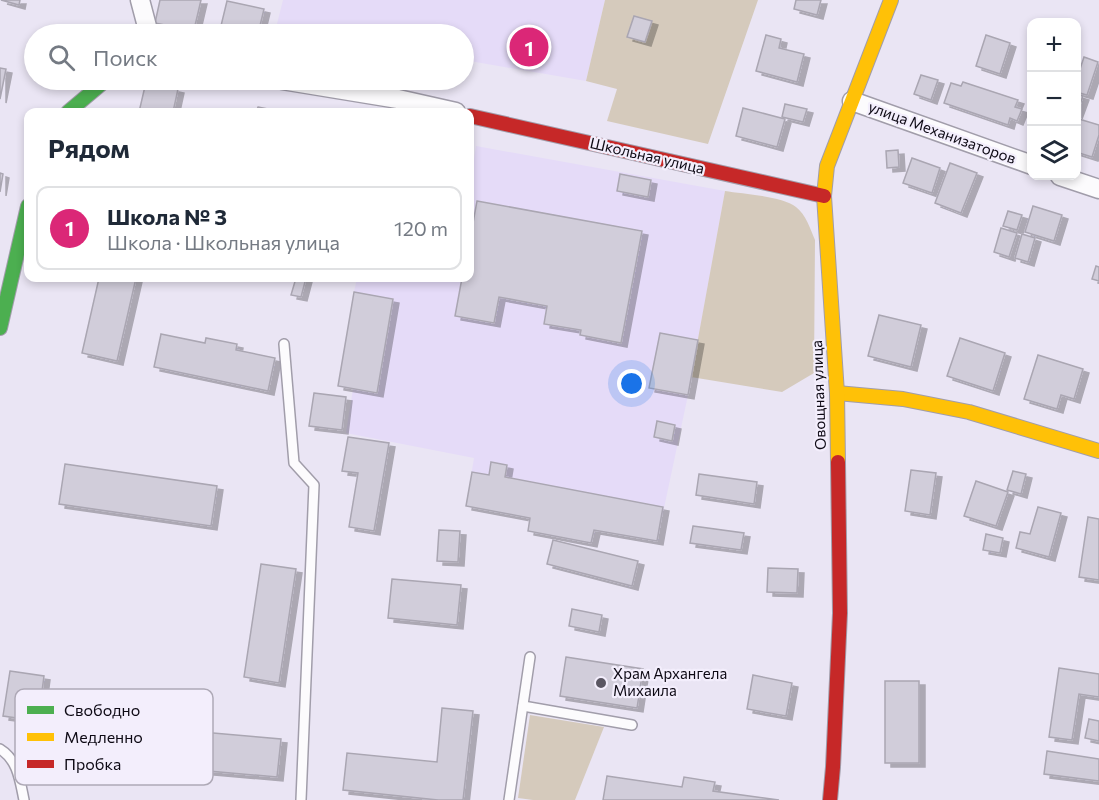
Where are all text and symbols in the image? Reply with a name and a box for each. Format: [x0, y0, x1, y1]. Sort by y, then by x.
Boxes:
map controls [1027, 18, 1081, 180]
button: + [1027, 18, 1081, 72]
search box [24, 24, 474, 90]
pin: 1 [510, 24, 548, 70]
icon: search [45, 41, 78, 74]
text: Поиск [93, 44, 158, 71]
button: − [1027, 72, 1081, 126]
street label: улица Механизаторов [866, 97, 1019, 167]
button: layers [1027, 126, 1081, 180]
text: Рядом [48, 132, 130, 163]
street label: Школьная улица [588, 133, 706, 177]
text: Школа № 3 [107, 203, 227, 230]
text: 1 [65, 216, 74, 240]
text: 120 m [394, 216, 448, 240]
text: Школа · Школьная улица [107, 230, 340, 254]
street label: Овощная улица [807, 340, 829, 450]
your location [617, 369, 646, 398]
place label: Храм Архангела Михаила [613, 664, 727, 699]
marker: Храм Архангела Михаила [594, 676, 608, 690]
legend [15, 689, 213, 785]
text: Свободно [64, 700, 140, 719]
text: Медленно [64, 727, 143, 746]
text: Пробка [64, 754, 121, 773]

